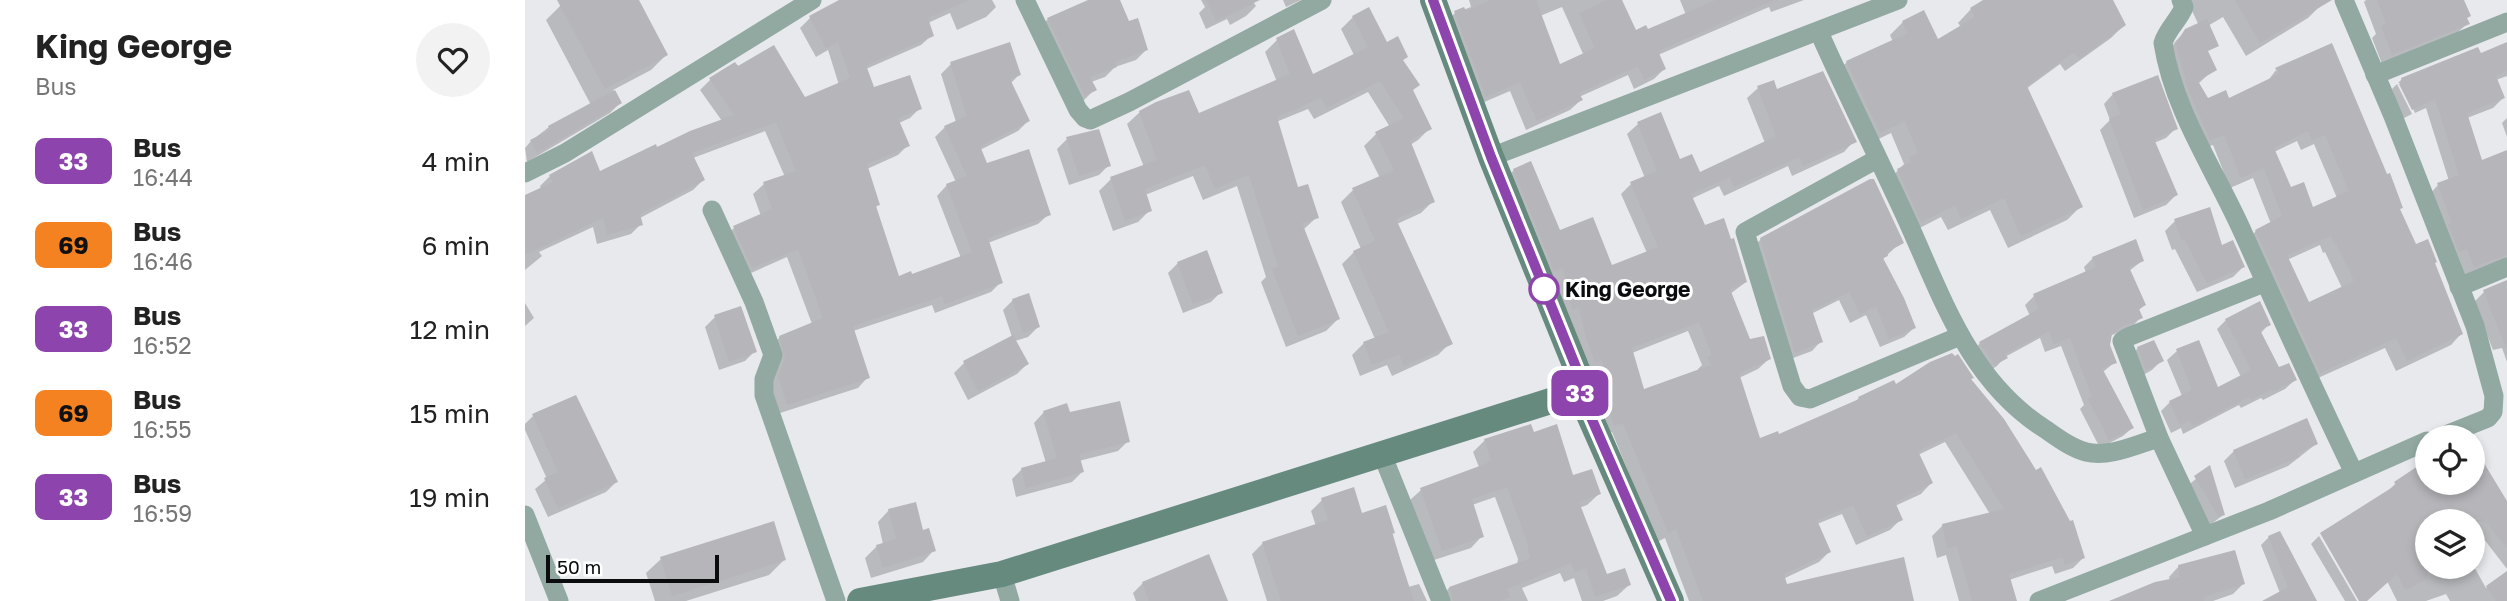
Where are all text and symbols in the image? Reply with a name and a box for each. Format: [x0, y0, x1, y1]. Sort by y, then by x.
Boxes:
button: heart [416, 23, 490, 97]
text: King George [35, 26, 232, 65]
text: Bus [35, 72, 77, 100]
text: Bus [133, 132, 181, 163]
text: 33 [59, 146, 88, 175]
text: 4 min [422, 146, 490, 177]
text: 16:44 [133, 163, 193, 191]
text: Bus [133, 216, 181, 247]
text: 69 [58, 230, 89, 259]
text: 6 min [422, 230, 490, 261]
text: 16:46 [133, 247, 193, 275]
marker: King George [1529, 274, 1559, 304]
place label: King George [1565, 276, 1690, 302]
text: Bus [133, 300, 181, 331]
text: 33 [59, 314, 88, 343]
text: 12 min [410, 314, 490, 345]
text: 16:52 [133, 331, 192, 359]
line badge: 33 [1549, 370, 1611, 416]
text: 33 [1565, 378, 1595, 407]
text: Bus [133, 384, 181, 415]
text: 69 [58, 398, 89, 427]
text: 15 min [410, 398, 490, 429]
text: 16:55 [133, 415, 192, 443]
map controls [2415, 425, 2485, 579]
button: locate [2415, 425, 2485, 495]
text: Bus [133, 468, 181, 499]
text: 33 [59, 482, 88, 511]
text: 19 min [409, 482, 490, 513]
text: 16:59 [133, 499, 192, 527]
button: layers [2415, 509, 2485, 579]
scale bar [546, 552, 719, 584]
text: 50 m [557, 555, 601, 578]

